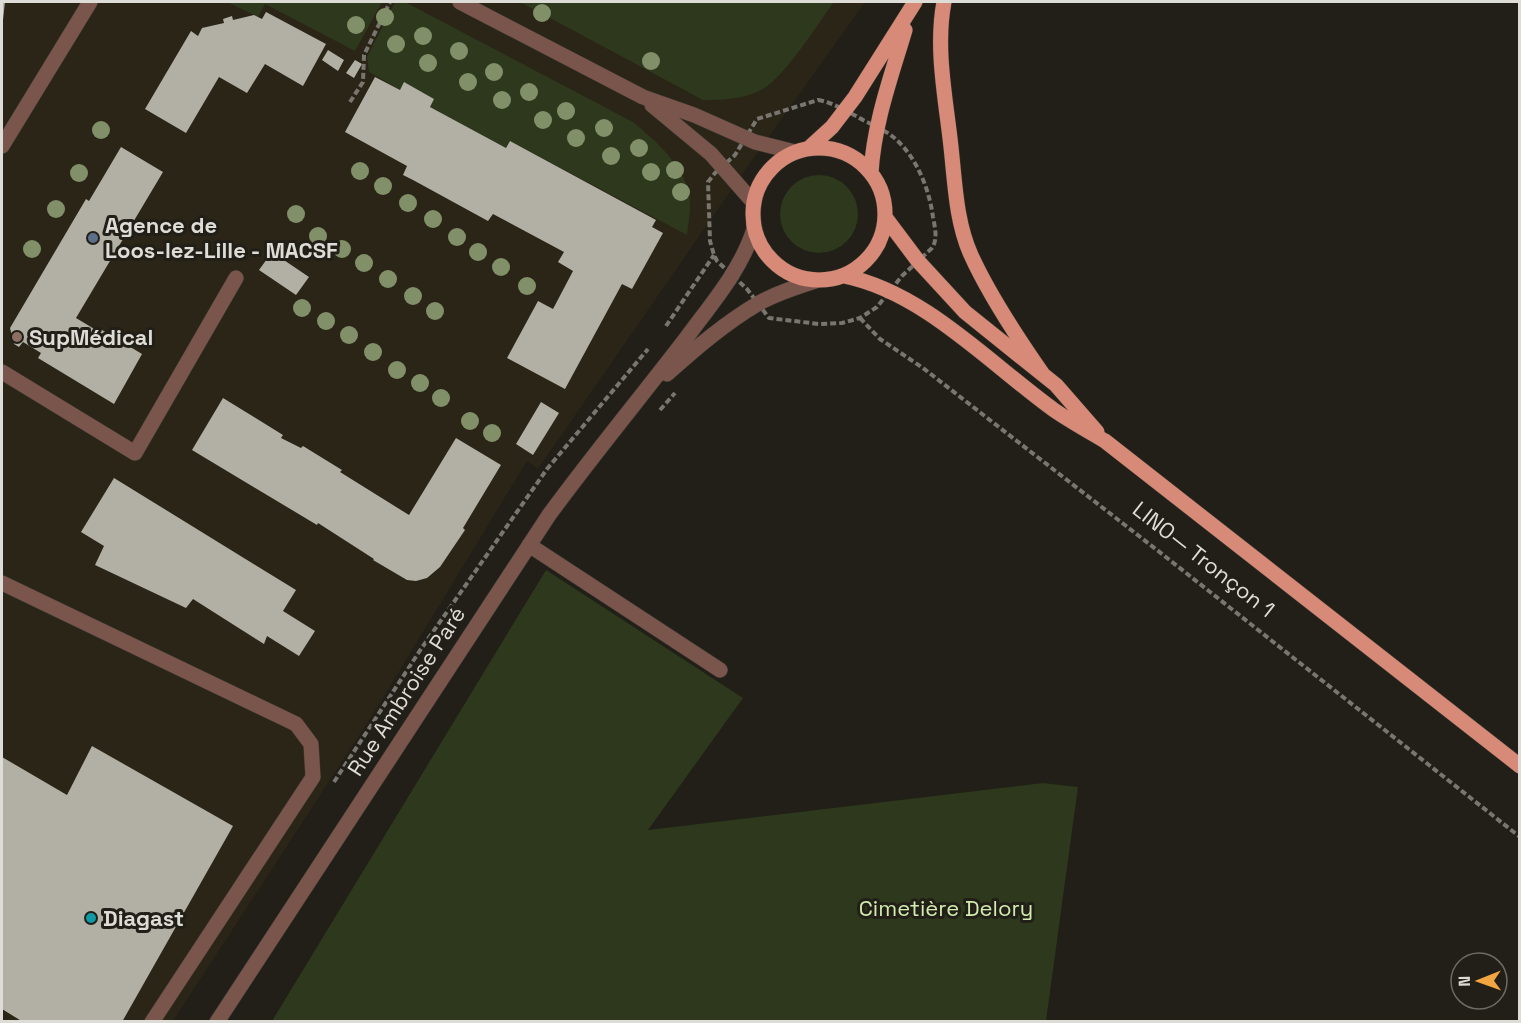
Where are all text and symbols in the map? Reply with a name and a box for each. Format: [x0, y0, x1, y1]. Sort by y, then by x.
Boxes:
place label: Agence de Loos-lez-Lille - MACSF [105, 211, 338, 264]
marker: Agence de Loos-lez-Lille - MACSF [86, 231, 100, 245]
place label: SupMédical [29, 323, 153, 351]
marker: SupMédical [10, 330, 24, 344]
street label: LINO— Tronçon 1 [1127, 495, 1281, 623]
street label: Rue Ambroise Paré [341, 601, 471, 781]
park label: Cimetière Delory [859, 894, 1033, 922]
place label: Diagast [103, 904, 184, 932]
marker: Diagast [84, 911, 98, 925]
north arrow [1449, 951, 1509, 1011]
text: N [1454, 976, 1475, 987]

